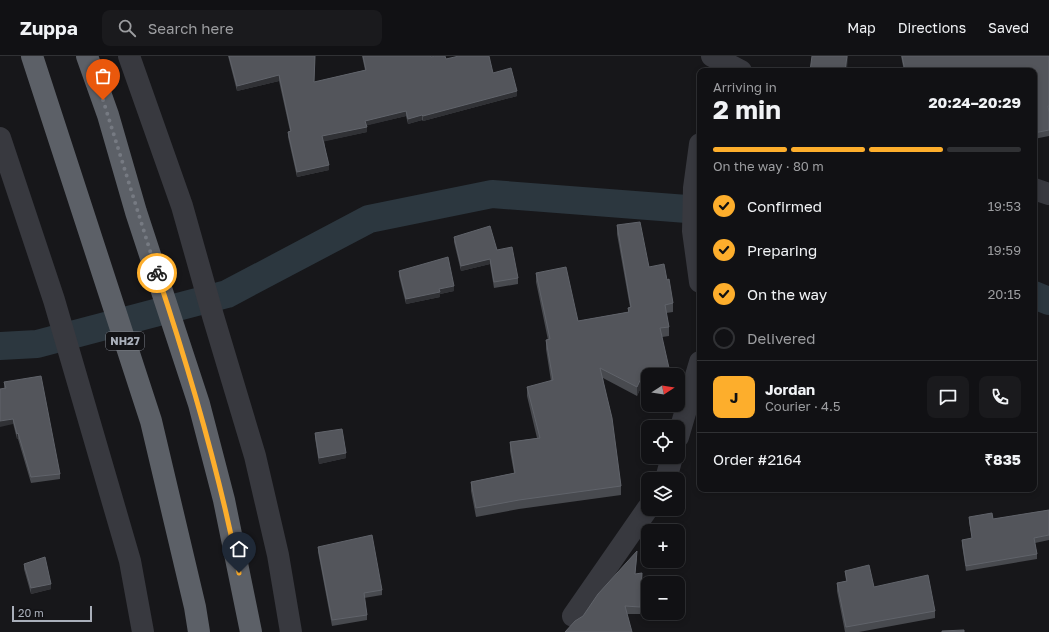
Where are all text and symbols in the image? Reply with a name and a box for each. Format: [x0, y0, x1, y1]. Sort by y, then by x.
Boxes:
search box [102, 10, 382, 46]
text: Zuppa [20, 16, 78, 39]
icon: search [116, 17, 138, 39]
text: Search here [148, 19, 234, 37]
text: Map [847, 19, 876, 36]
text: Directions [898, 19, 966, 36]
text: Saved [988, 19, 1029, 36]
pin [86, 59, 120, 100]
icon: bag [92, 65, 114, 87]
text: Arriving in [713, 79, 777, 95]
text: 20:24–20:29 [928, 93, 1021, 111]
text: 2 min [713, 94, 781, 125]
text: On the way · 80 m [713, 158, 824, 174]
icon: check [713, 195, 735, 217]
text: Confirmed [747, 197, 822, 215]
text: 19:53 [988, 198, 1021, 214]
icon: check [713, 239, 735, 261]
text: Preparing [747, 241, 817, 259]
text: 19:59 [988, 242, 1021, 258]
courier [137, 253, 177, 293]
icon: bike [146, 262, 168, 284]
icon: check [713, 283, 735, 305]
text: On the way [747, 285, 827, 303]
text: 20:15 [988, 286, 1021, 302]
text: Delivered [747, 329, 815, 347]
road number: NH27 [106, 332, 144, 350]
north arrow [641, 368, 685, 412]
map controls [641, 368, 685, 620]
button: chat [927, 376, 969, 418]
button: phone [979, 376, 1021, 418]
text: Jordan [765, 380, 815, 398]
text: J [730, 388, 738, 406]
text: Courier · 4.5 [765, 398, 840, 414]
button: locate [641, 420, 685, 464]
text: Order #2164 [713, 450, 802, 468]
text: ₹835 [985, 450, 1021, 468]
button: layers [641, 472, 685, 516]
button: + [641, 524, 685, 568]
pin [222, 532, 256, 573]
icon: home [228, 538, 250, 560]
button: − [641, 576, 685, 620]
scale bar [12, 604, 92, 623]
text: 20 m [18, 606, 44, 619]

